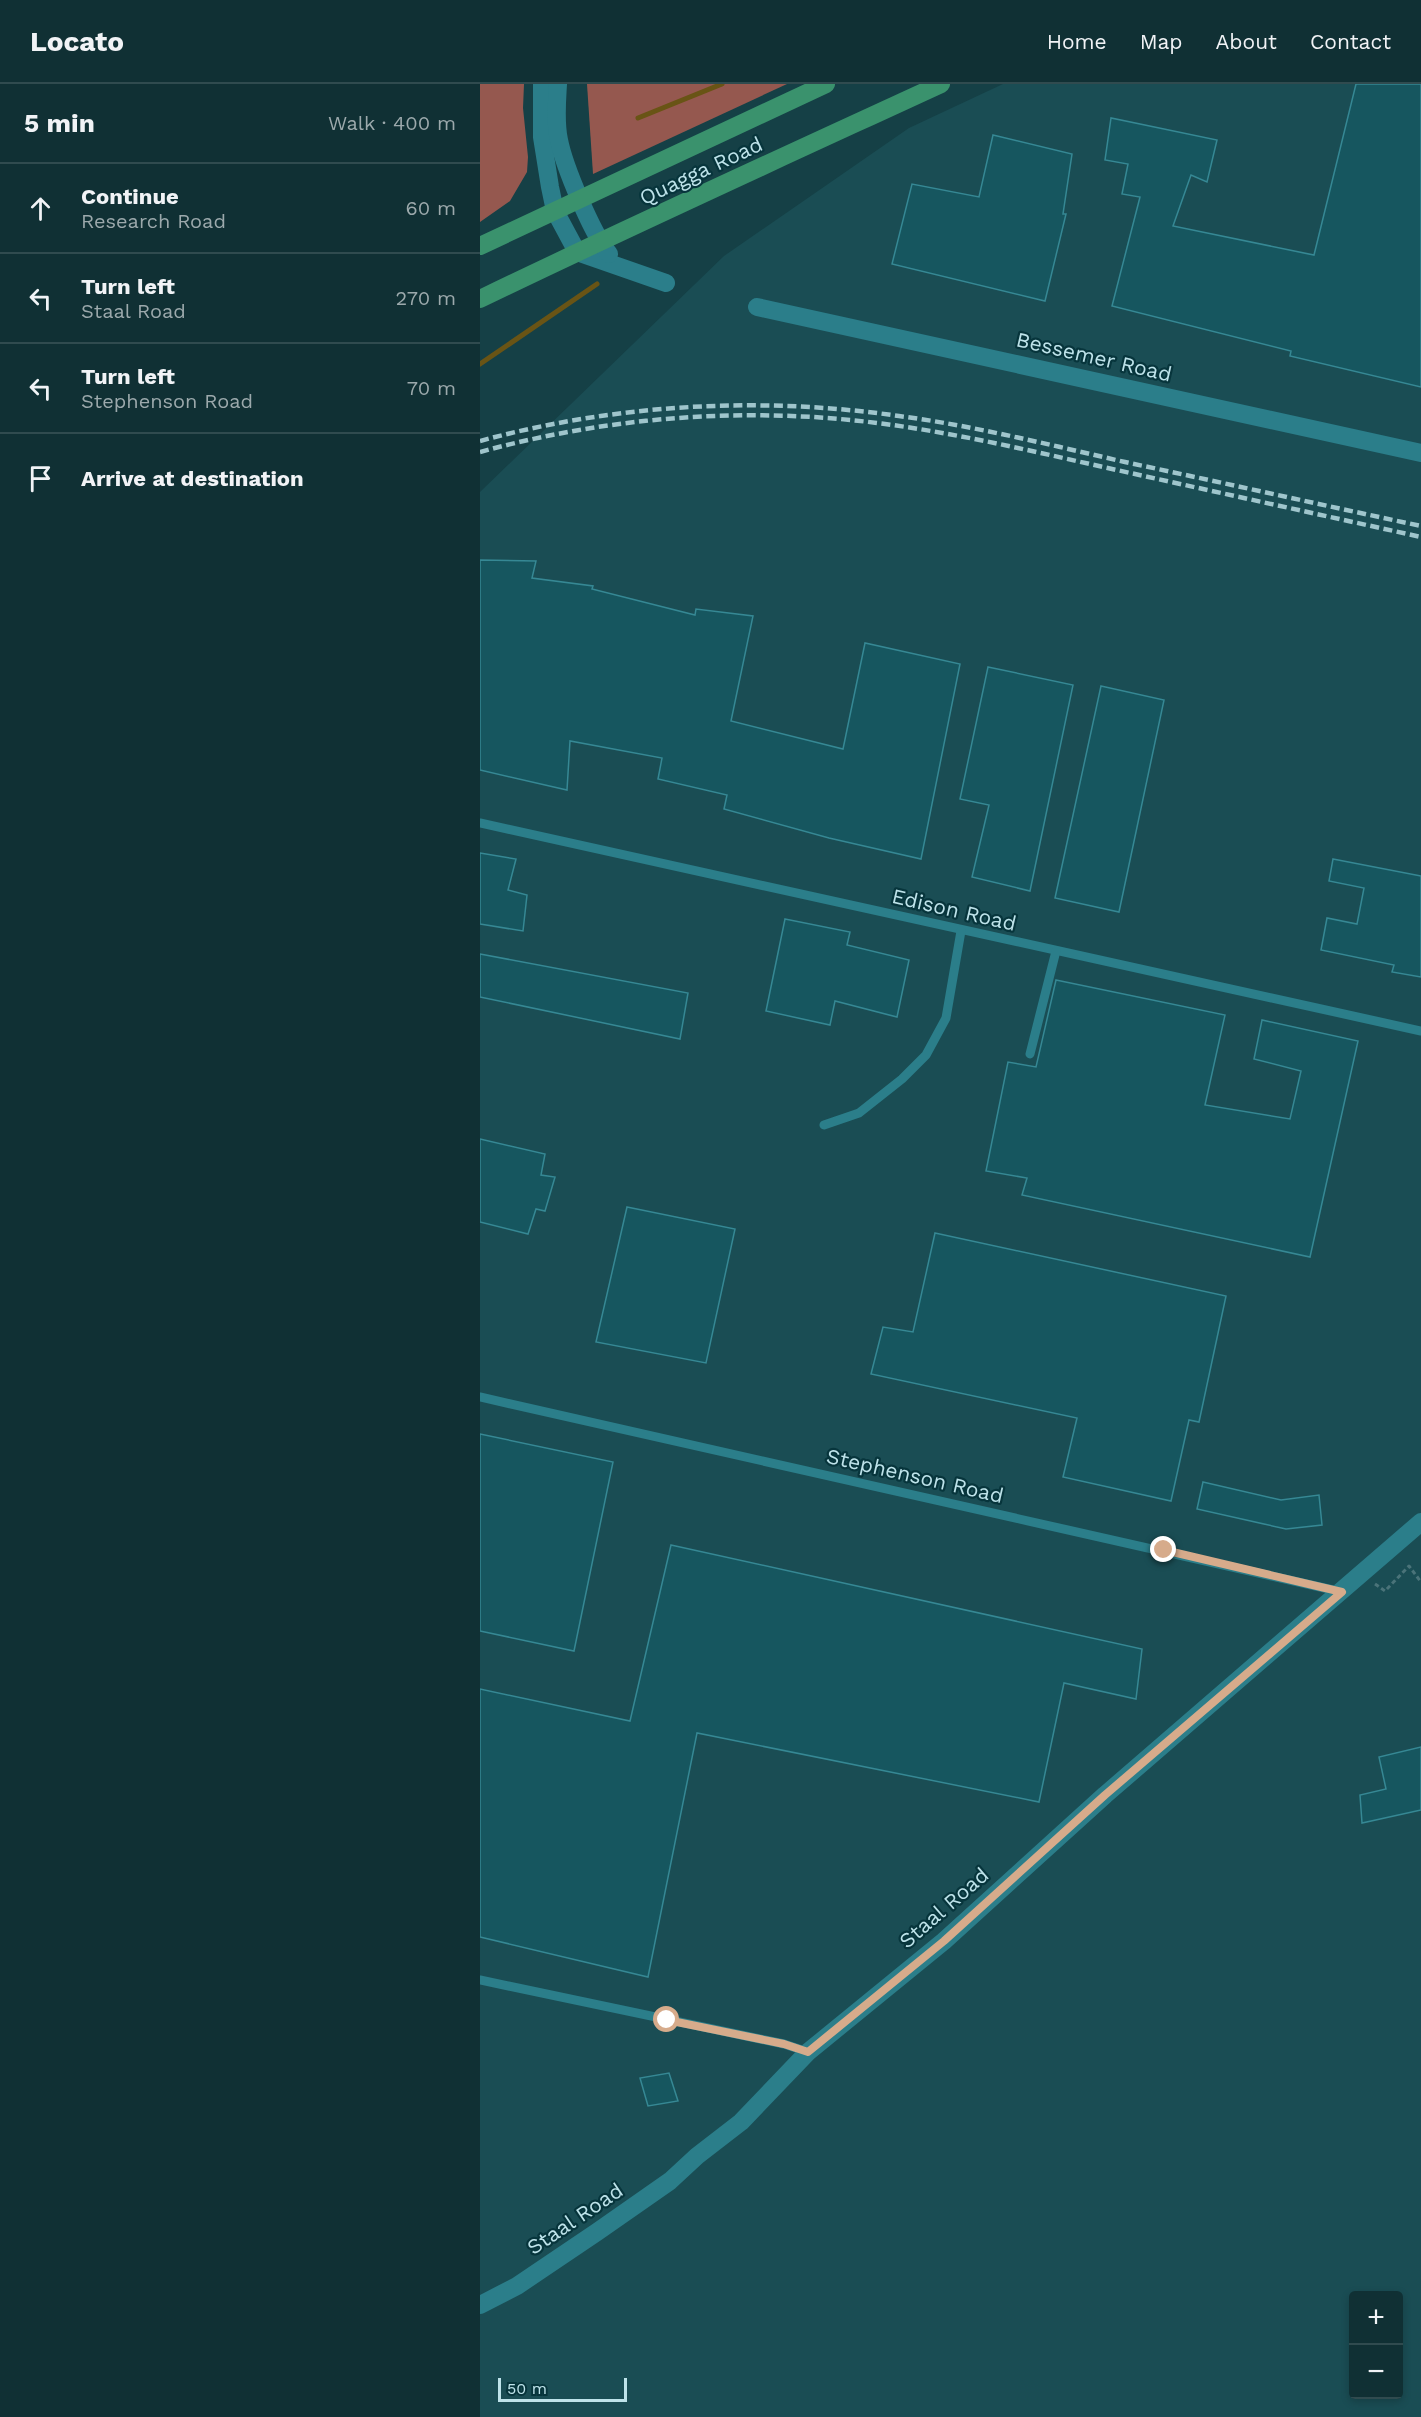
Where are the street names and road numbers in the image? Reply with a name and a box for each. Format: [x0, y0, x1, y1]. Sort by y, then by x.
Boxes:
street label: Quagga Road [635, 131, 766, 210]
street label: Bessemer Road [1014, 326, 1174, 387]
street label: Edison Road [890, 883, 1019, 936]
street label: Stephenson Road [824, 1443, 1006, 1508]
street label: Staal Road [894, 1862, 993, 1953]
street label: Staal Road [522, 2177, 627, 2260]

